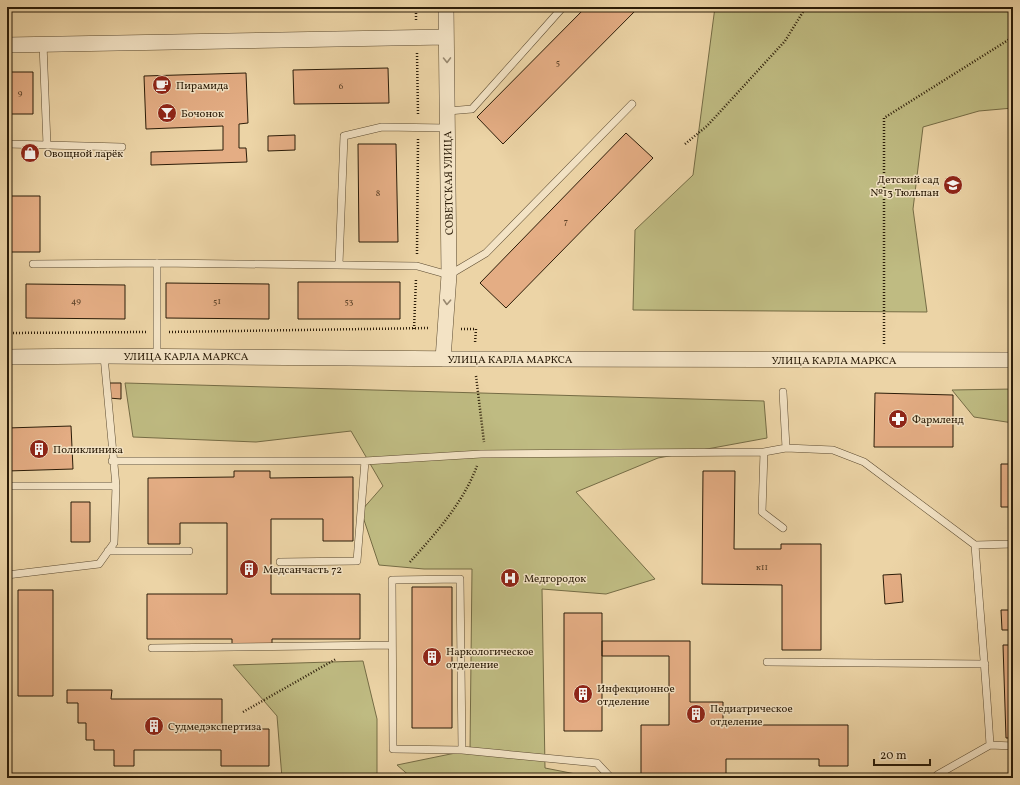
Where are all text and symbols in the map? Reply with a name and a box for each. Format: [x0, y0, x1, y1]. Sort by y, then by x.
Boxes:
house number: 5 [556, 56, 560, 69]
one-way arrow [443, 57, 451, 63]
cafe icon: Пирамида [151, 74, 173, 96]
place label: Пирамида [176, 79, 229, 94]
house number: 6 [339, 80, 344, 93]
house number: 9 [18, 87, 23, 100]
bar icon: Бочoнок [156, 102, 178, 124]
place label: Бочoнок [181, 107, 224, 122]
street label: СОВЕТСКАЯ УЛИЦА [441, 130, 458, 235]
shop icon: Овощной ларёк [19, 142, 41, 164]
place label: Овощной ларёк [44, 147, 123, 162]
place label: Детский сад №13 Тюльпан [870, 173, 940, 201]
school or university icon: Детский сад №13 Тюльпан [942, 174, 964, 196]
house number: 8 [376, 187, 381, 200]
house number: 7 [564, 215, 568, 228]
house number: 49 [71, 295, 81, 308]
house number: 51 [213, 295, 221, 308]
house number: 53 [345, 295, 354, 308]
one-way arrow [443, 299, 452, 305]
street label: УЛИЦА КАРЛА МАРКСА [124, 350, 249, 365]
street label: УЛИЦА КАРЛА МАРКСА [448, 353, 573, 368]
street label: УЛИЦА КАРЛА МАРКСА [772, 354, 897, 369]
pharmacy icon: Фармленд [887, 408, 909, 430]
place label: Фармленд [912, 413, 965, 428]
building icon: Поликлиника [28, 438, 50, 460]
place label: Поликлиника [53, 443, 124, 458]
building icon: Медсанчасть 72 [238, 558, 260, 580]
house number: к11 [756, 561, 768, 574]
place label: Медсанчасть 72 [263, 563, 342, 578]
hospital icon: Медгородок [499, 567, 521, 589]
place label: Медгородок [524, 572, 586, 587]
place label: Наркологическое отделение [446, 645, 533, 673]
building icon: Наркологическое отделение [421, 646, 443, 668]
place label: Инфекционное отделение [597, 682, 675, 710]
building icon: Инфекционное отделение [572, 683, 594, 705]
place label: Педиатрическое отделение [710, 702, 793, 730]
building icon: Педиатрическое отделение [685, 703, 707, 725]
building icon: Судмедэкспертиза [143, 715, 165, 737]
place label: Судмедэкспертиза [168, 720, 262, 735]
scale bar [874, 741, 930, 767]
text: 20 m [880, 748, 907, 764]

